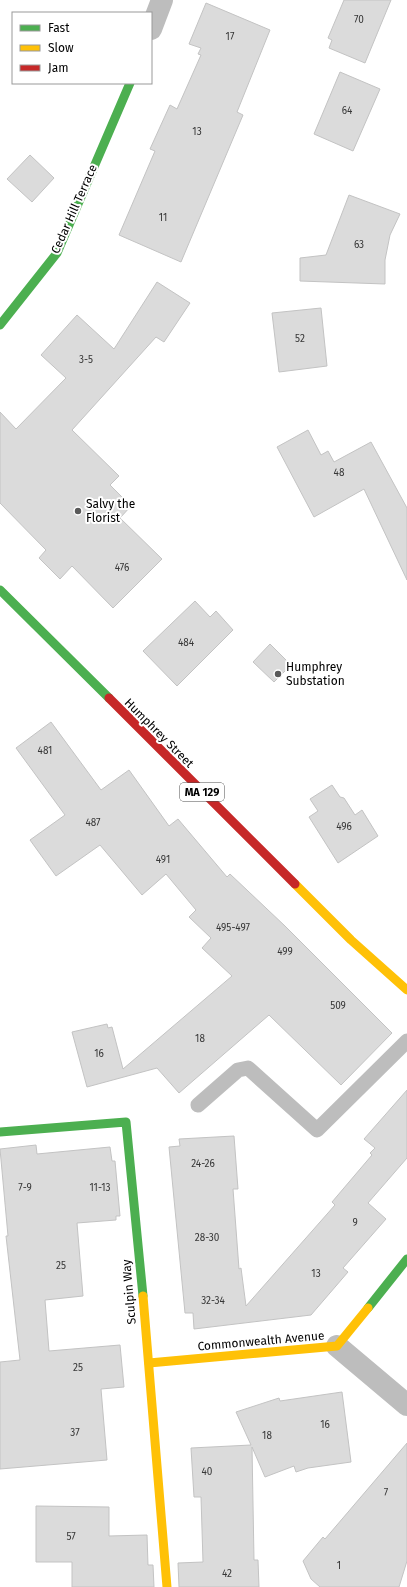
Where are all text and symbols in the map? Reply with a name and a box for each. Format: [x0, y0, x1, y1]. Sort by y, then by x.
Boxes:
legend [12, 12, 152, 84]
house number: 70 [354, 14, 364, 26]
text: Fast [48, 21, 70, 35]
house number: 17 [226, 31, 235, 43]
text: Slow [48, 41, 74, 55]
text: Jam [48, 61, 68, 75]
house number: 64 [342, 105, 353, 117]
house number: 13 [192, 126, 202, 138]
street label: Cedar Hill Terrace [48, 162, 100, 256]
house number: 11 [159, 212, 167, 224]
house number: 63 [354, 239, 364, 251]
house number: 52 [295, 333, 305, 345]
house number: 3-5 [79, 354, 93, 366]
house number: 48 [334, 467, 345, 479]
place label: Salvy the Florist [86, 497, 135, 525]
marker: Salvy the Florist [73, 506, 83, 516]
house number: 476 [115, 562, 129, 574]
house number: 484 [178, 637, 195, 649]
place label: Humphrey Substation [286, 660, 345, 688]
marker: Humphrey Substation [273, 669, 283, 679]
street label: Humphrey Street [122, 696, 197, 771]
house number: 481 [38, 745, 52, 757]
road number: MA 129 [180, 783, 224, 801]
house number: 487 [85, 817, 101, 829]
house number: 496 [336, 821, 352, 833]
house number: 491 [156, 854, 170, 866]
house number: 495-497 [216, 922, 251, 934]
house number: 499 [277, 946, 293, 958]
house number: 509 [330, 1000, 346, 1012]
house number: 18 [195, 1033, 205, 1045]
house number: 16 [94, 1048, 104, 1060]
house number: 24-26 [191, 1158, 215, 1170]
house number: 7-9 [18, 1182, 32, 1194]
house number: 11-13 [89, 1182, 111, 1194]
house number: 9 [352, 1217, 358, 1229]
house number: 28-30 [195, 1232, 220, 1244]
street label: Sculpin Way [119, 1259, 139, 1325]
house number: 25 [56, 1260, 66, 1272]
house number: 13 [311, 1268, 321, 1280]
house number: 32-34 [201, 1295, 225, 1307]
street label: Commonwealth Avenue [197, 1328, 325, 1354]
house number: 25 [73, 1362, 83, 1374]
house number: 16 [320, 1419, 330, 1431]
house number: 37 [70, 1427, 80, 1439]
house number: 18 [262, 1430, 272, 1442]
house number: 40 [202, 1466, 213, 1478]
house number: 7 [384, 1487, 389, 1499]
house number: 57 [66, 1531, 76, 1543]
house number: 1 [337, 1560, 341, 1572]
house number: 42 [222, 1568, 232, 1580]

